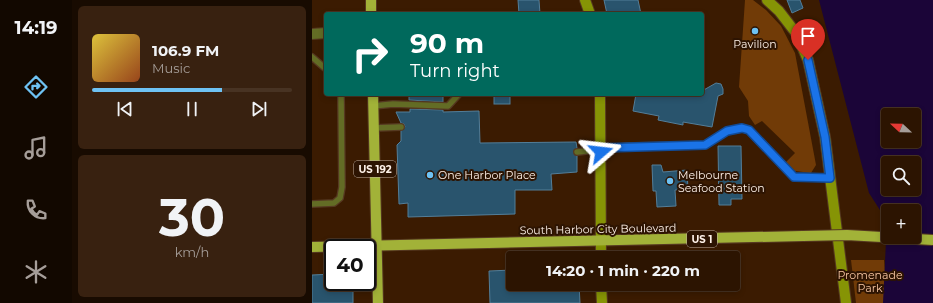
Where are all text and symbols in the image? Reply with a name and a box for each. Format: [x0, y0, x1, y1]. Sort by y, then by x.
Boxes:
text: 14:19 [15, 17, 57, 39]
pin [791, 19, 825, 60]
icon: arrive [797, 25, 819, 47]
text: 90 m [410, 26, 484, 60]
marker: Pavilion [750, 26, 760, 36]
icon: right [344, 28, 396, 80]
place label: Pavilion [733, 37, 777, 51]
text: 106.9 FM [152, 41, 219, 60]
text: Music [152, 60, 190, 76]
text: Turn right [410, 60, 500, 82]
icon: directions [22, 73, 50, 101]
icon: previous [114, 98, 136, 120]
icon: pause [181, 98, 203, 120]
icon: next [248, 98, 270, 120]
north arrow [881, 108, 921, 148]
map controls [881, 108, 921, 244]
position arrow [580, 131, 622, 173]
icon: music [22, 134, 50, 162]
button: search [881, 156, 921, 196]
road number: US 192 [354, 161, 396, 177]
place label: One Harbor Place [438, 168, 536, 182]
place label: Melbourne Seafood Station [678, 168, 765, 195]
marker: One Harbor Place [425, 170, 435, 180]
marker: Melbourne Seafood Station [665, 176, 675, 186]
text: 30 [159, 186, 225, 249]
icon: phone [22, 196, 50, 224]
button: + [881, 204, 921, 244]
street label: South Harbor City Boulevard [519, 221, 677, 237]
road number: US 1 [687, 231, 717, 247]
speed limit sign: 40 [324, 239, 376, 291]
text: km/h [175, 244, 209, 260]
icon: climate [22, 258, 50, 286]
text: 14:20 · 1 min · 220 m [546, 261, 700, 280]
park label: Promenade Park [837, 268, 903, 295]

